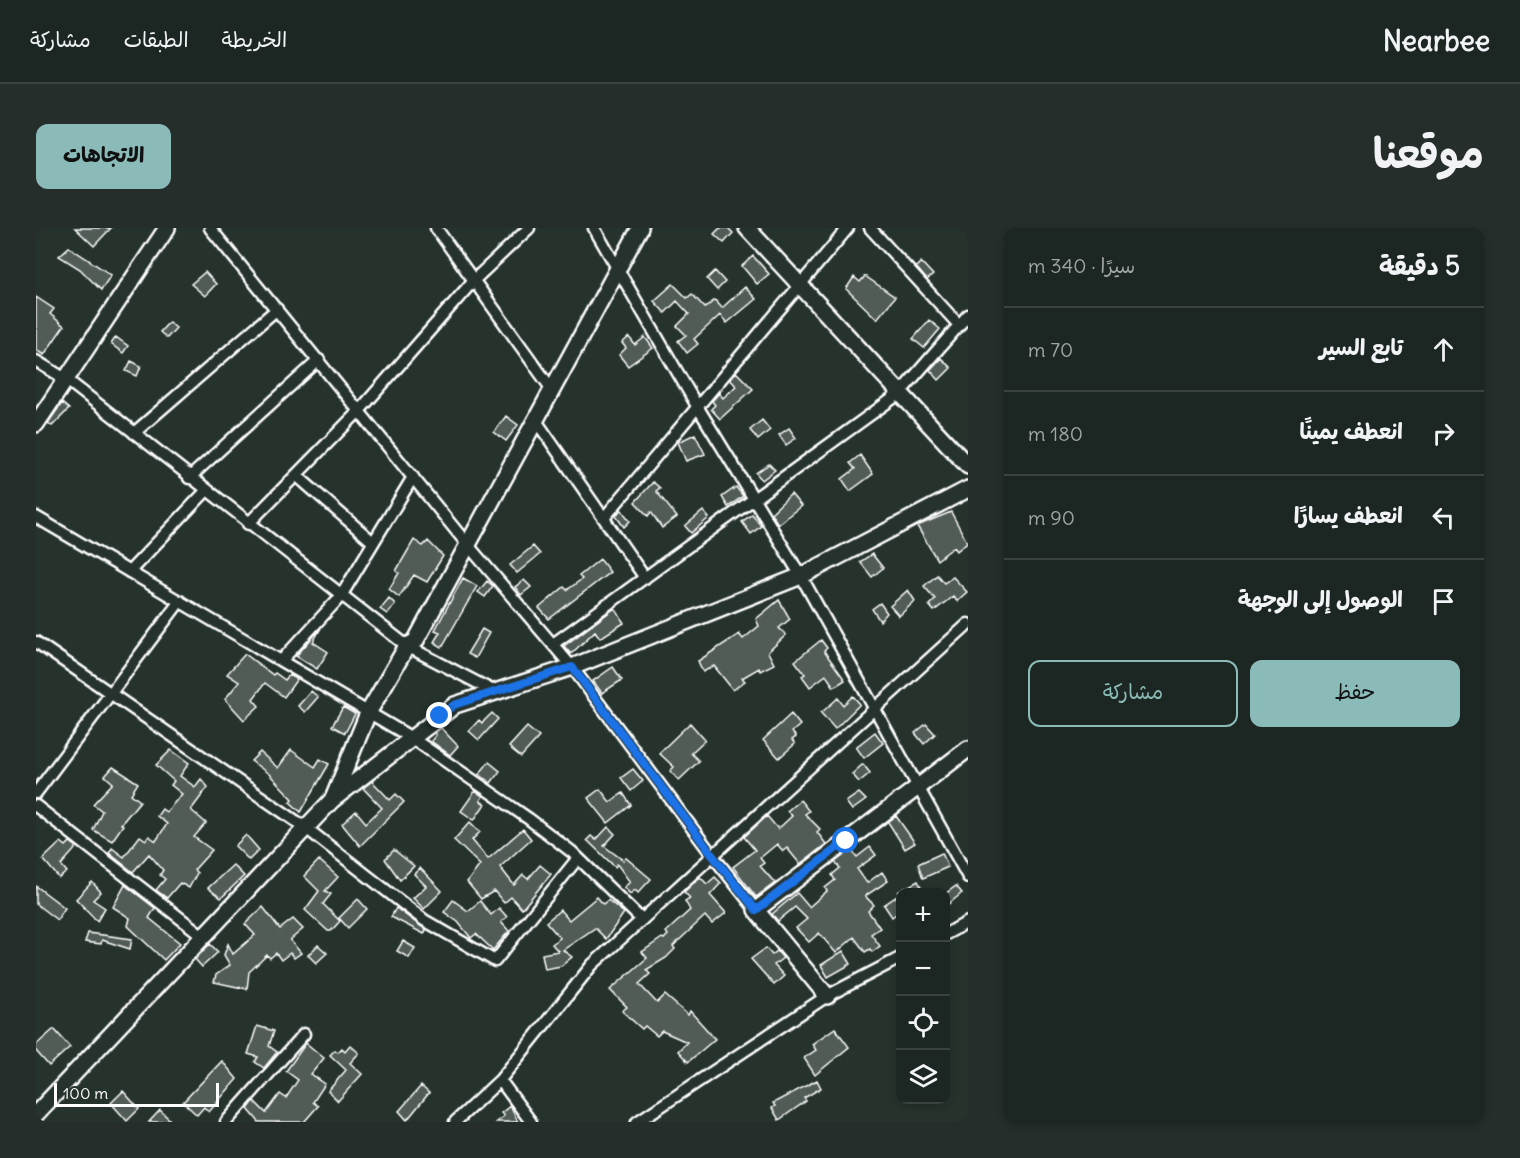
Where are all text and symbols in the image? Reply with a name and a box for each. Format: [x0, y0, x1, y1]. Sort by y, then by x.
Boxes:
text: Nearbee [1383, 23, 1490, 59]
text: مشاركة [30, 26, 91, 53]
text: الطبقات [124, 26, 189, 53]
text: الخريطة [222, 26, 287, 53]
button: الاتجاهات [36, 124, 171, 189]
text: موقعنا [1373, 127, 1484, 179]
text: 5 دقيقة [1379, 249, 1460, 282]
text: سيرًا · 340 m [1028, 253, 1135, 278]
text: تابع السير [1319, 333, 1403, 361]
icon: ahead [1427, 333, 1460, 366]
text: 70 m [1028, 337, 1073, 362]
text: انعطف يمينًا [1300, 417, 1403, 445]
icon: right [1427, 417, 1460, 450]
text: 180 m [1028, 421, 1083, 446]
text: انعطف يسارًا [1294, 501, 1403, 529]
icon: left [1427, 501, 1460, 534]
text: 90 m [1028, 505, 1075, 530]
text: الوصول إلى الوجهة [1238, 585, 1403, 613]
icon: arrive [1427, 585, 1460, 618]
button: مشاركة [1028, 660, 1238, 727]
button: حفظ [1250, 660, 1460, 727]
route end [426, 702, 452, 728]
route start [832, 827, 858, 853]
map controls [896, 888, 950, 1104]
button: + [896, 888, 950, 942]
button: − [896, 942, 950, 996]
button: locate [896, 996, 950, 1050]
button: layers [896, 1050, 950, 1104]
scale bar [54, 1080, 219, 1108]
text: 100 m [63, 1083, 108, 1103]

